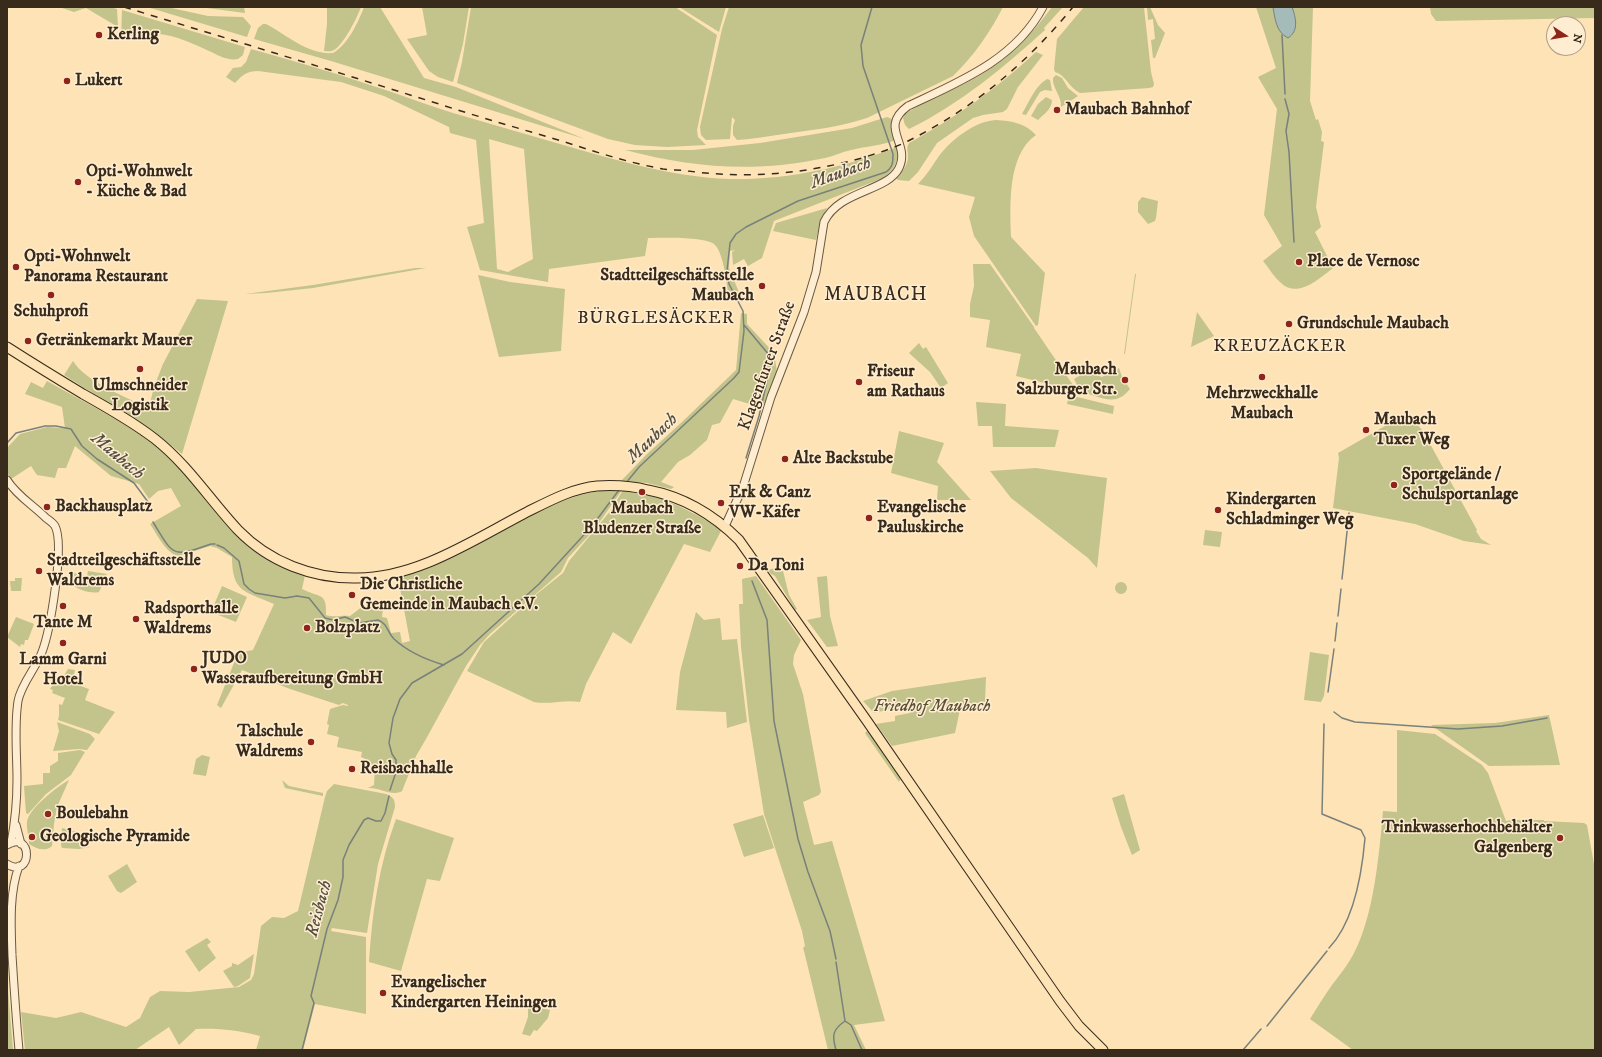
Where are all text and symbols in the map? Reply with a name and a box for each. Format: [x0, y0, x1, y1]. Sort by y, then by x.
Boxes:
north arrow [1546, 16, 1586, 56]
place label: Kerling [107, 25, 159, 45]
marker: Kerling [94, 30, 104, 40]
text: N [1569, 32, 1585, 44]
place label: Lukert [75, 71, 123, 91]
marker: Lukert [62, 76, 72, 86]
place label: Maubach Bahnhof [1065, 100, 1189, 120]
marker: Maubach Bahnhof [1052, 105, 1062, 115]
water label: Maubach [808, 153, 874, 195]
place label: Opti-Wohnwelt - Küche & Bad [86, 162, 192, 202]
marker: Opti-Wohnwelt - Küche & Bad [73, 177, 83, 187]
place label: Opti-Wohnwelt Panorama Restaurant [24, 247, 168, 287]
place label: Place de Vernosc [1307, 252, 1420, 272]
marker: Place de Vernosc [1294, 257, 1304, 267]
marker: Opti-Wohnwelt Panorama Restaurant [11, 262, 21, 272]
place label: Stadtteilgeschäftsstelle Maubach [600, 266, 754, 306]
marker: Stadtteilgeschäftsstelle Maubach [757, 281, 767, 291]
district label: MAUBACH [824, 285, 928, 307]
marker: Schuhprofi [46, 290, 56, 300]
street label: Klagenfurter Straße [735, 299, 801, 433]
place label: Schuhprofi [14, 302, 88, 322]
district label: BÜRGLESÄCKER [577, 308, 735, 330]
place label: Grundschule Maubach [1297, 314, 1449, 334]
marker: Grundschule Maubach [1284, 319, 1294, 329]
place label: Getränkemarkt Maurer [36, 331, 192, 351]
marker: Getränkemarkt Maurer [23, 336, 33, 346]
district label: KREUZÄCKER [1213, 336, 1347, 358]
place label: Maubach Salzburger Str. [1016, 360, 1117, 400]
place label: Friseur am Rathaus [867, 362, 945, 402]
marker: Ulmschneider Logistik [135, 364, 145, 374]
marker: Mehrzweckhalle Maubach [1257, 372, 1267, 382]
marker: Maubach Salzburger Str. [1120, 375, 1130, 385]
place label: Ulmschneider Logistik [92, 376, 188, 416]
marker: Friseur am Rathaus [854, 377, 864, 387]
place label: Mehrzweckhalle Maubach [1206, 384, 1318, 424]
water label: Maubach [623, 409, 683, 469]
place label: Maubach Tuxer Weg [1374, 410, 1449, 450]
marker: Maubach Tuxer Weg [1361, 425, 1371, 435]
water label: Maubach [86, 429, 148, 485]
place label: Alte Backstube [793, 449, 893, 469]
marker: Alte Backstube [780, 454, 790, 464]
place label: Sportgelände / Schulsportanlage [1402, 465, 1518, 505]
marker: Sportgelände / Schulsportanlage [1389, 480, 1399, 490]
place label: Erk & Canz VW-Käfer [729, 483, 811, 523]
marker: Maubach Bludenzer Straße [637, 487, 647, 497]
place label: Kindergarten Schladminger Weg [1226, 490, 1353, 530]
place label: Backhausplatz [55, 497, 152, 517]
marker: Erk & Canz VW-Käfer [716, 498, 726, 508]
place label: Evangelische Pauluskirche [877, 498, 966, 538]
place label: Maubach Bludenzer Straße [583, 499, 701, 539]
marker: Backhausplatz [42, 502, 52, 512]
marker: Kindergarten Schladminger Weg [1213, 505, 1223, 515]
marker: Evangelische Pauluskirche [864, 513, 874, 523]
place label: Stadtteilgeschäftsstelle Waldrems [47, 551, 201, 591]
place label: Da Toni [748, 556, 804, 576]
marker: Da Toni [735, 561, 745, 571]
marker: Stadtteilgeschäftsstelle Waldrems [34, 566, 44, 576]
place label: Die Christliche Gemeinde in Maubach e.V. [360, 575, 538, 615]
marker: Die Christliche Gemeinde in Maubach e.V. [347, 590, 357, 600]
place label: Radsporthalle Waldrems [144, 599, 239, 639]
marker: Tante M [58, 601, 68, 611]
place label: Tante M [33, 613, 93, 633]
marker: Radsporthalle Waldrems [131, 614, 141, 624]
place label: Bolzplatz [315, 618, 380, 638]
marker: Bolzplatz [302, 623, 312, 633]
marker: Lamm Garni Hotel [58, 638, 68, 648]
place label: JUDO Wasseraufbereitung GmbH [202, 649, 383, 689]
place label: Lamm Garni Hotel [19, 650, 107, 690]
marker: JUDO Wasseraufbereitung GmbH [189, 664, 199, 674]
park label: Friedhof Maubach [873, 697, 991, 717]
place label: Talschule Waldrems [236, 722, 303, 762]
marker: Talschule Waldrems [306, 737, 316, 747]
place label: Reisbachhalle [360, 759, 453, 779]
marker: Reisbachhalle [347, 764, 357, 774]
place label: Boulebahn [56, 804, 128, 824]
marker: Boulebahn [43, 809, 53, 819]
place label: Trinkwasserhochbehälter Galgenberg [1382, 818, 1552, 858]
place label: Geologische Pyramide [40, 827, 190, 847]
marker: Geologische Pyramide [27, 832, 37, 842]
marker: Trinkwasserhochbehälter Galgenberg [1555, 833, 1565, 843]
water label: Reisbach [302, 878, 338, 940]
place label: Evangelischer Kindergarten Heiningen [391, 973, 557, 1013]
marker: Evangelischer Kindergarten Heiningen [378, 988, 388, 998]

